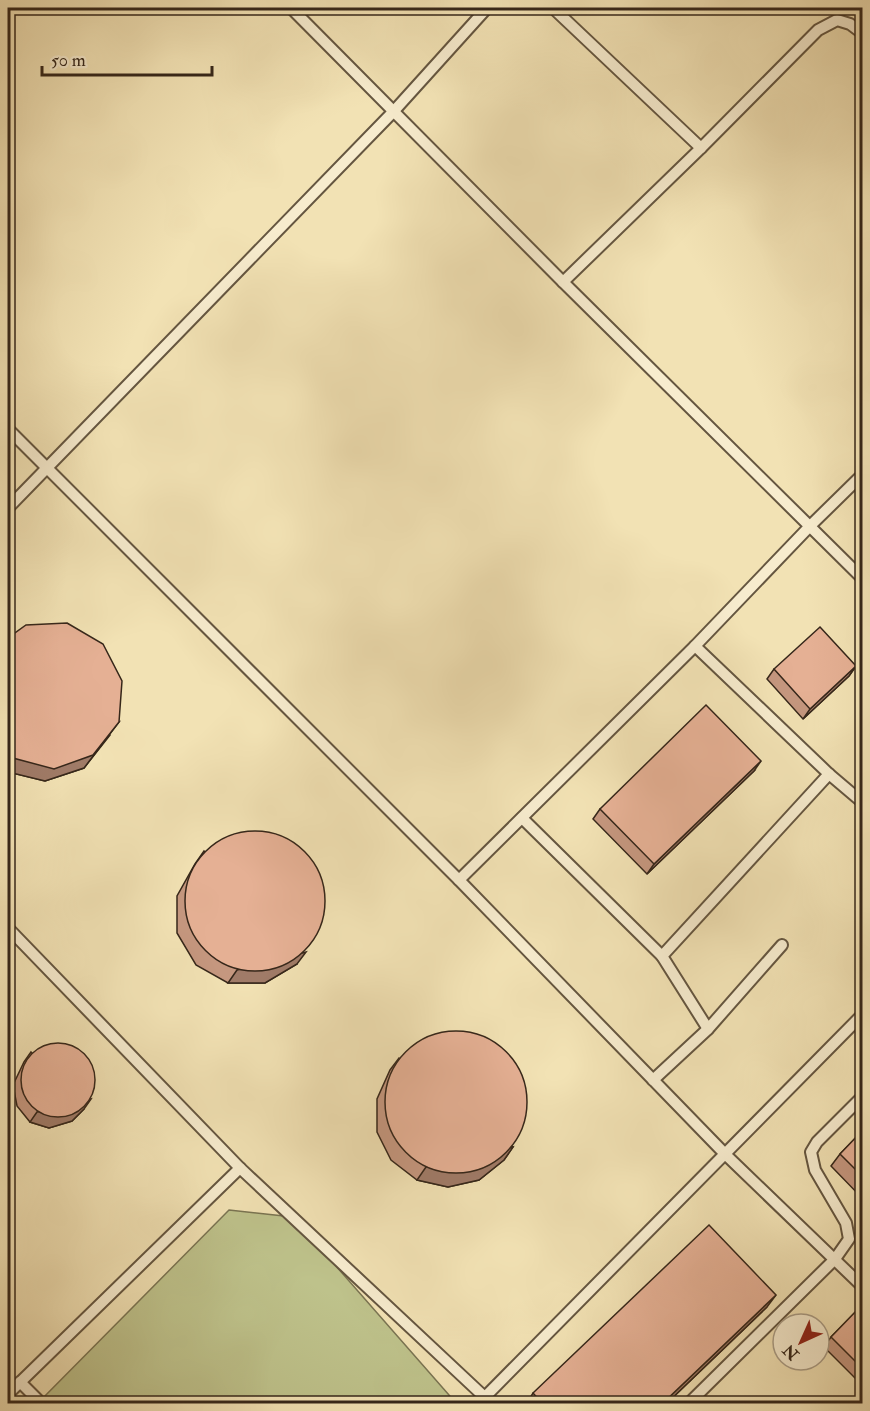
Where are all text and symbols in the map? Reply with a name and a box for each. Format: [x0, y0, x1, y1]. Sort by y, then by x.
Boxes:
scale bar [42, 39, 212, 77]
text: 50 m [51, 49, 86, 72]
north arrow [771, 1312, 831, 1372]
text: N [778, 1339, 804, 1365]

